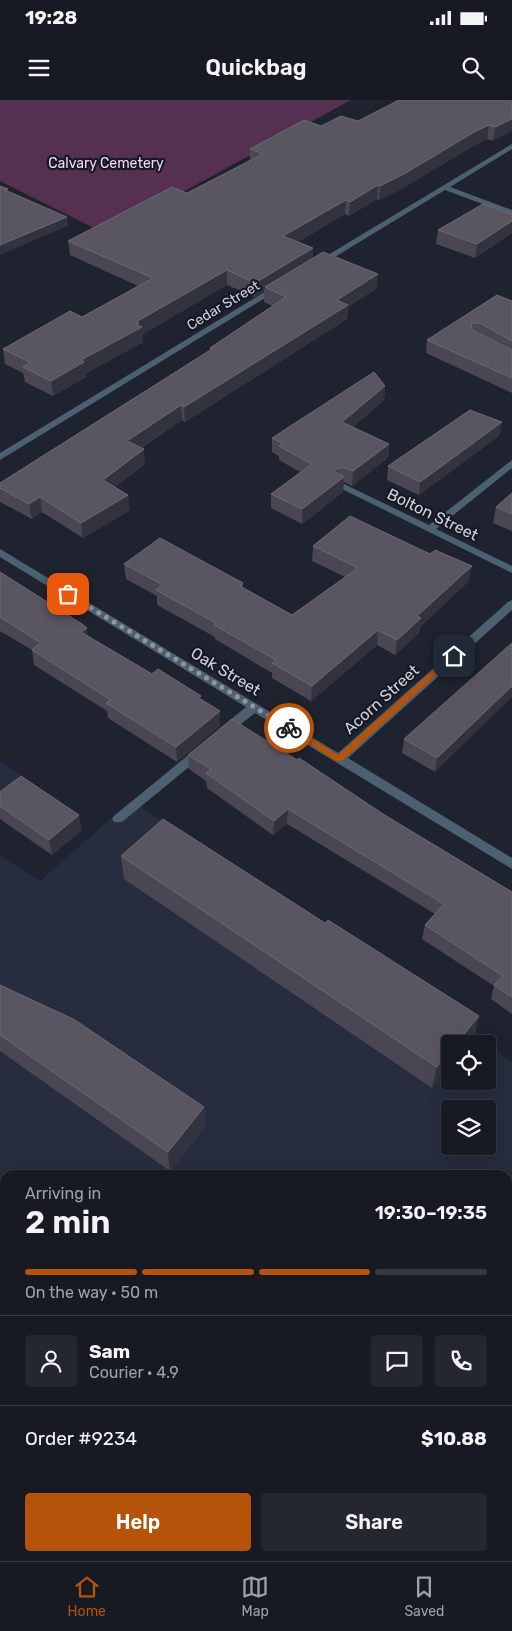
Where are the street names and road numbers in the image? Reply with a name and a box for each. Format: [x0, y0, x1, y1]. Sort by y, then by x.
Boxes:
street label: Cedar Street [184, 277, 263, 334]
street label: Bolton Street [384, 484, 481, 545]
street label: Oak Street [187, 643, 264, 700]
street label: Acorn Street [340, 661, 423, 738]

